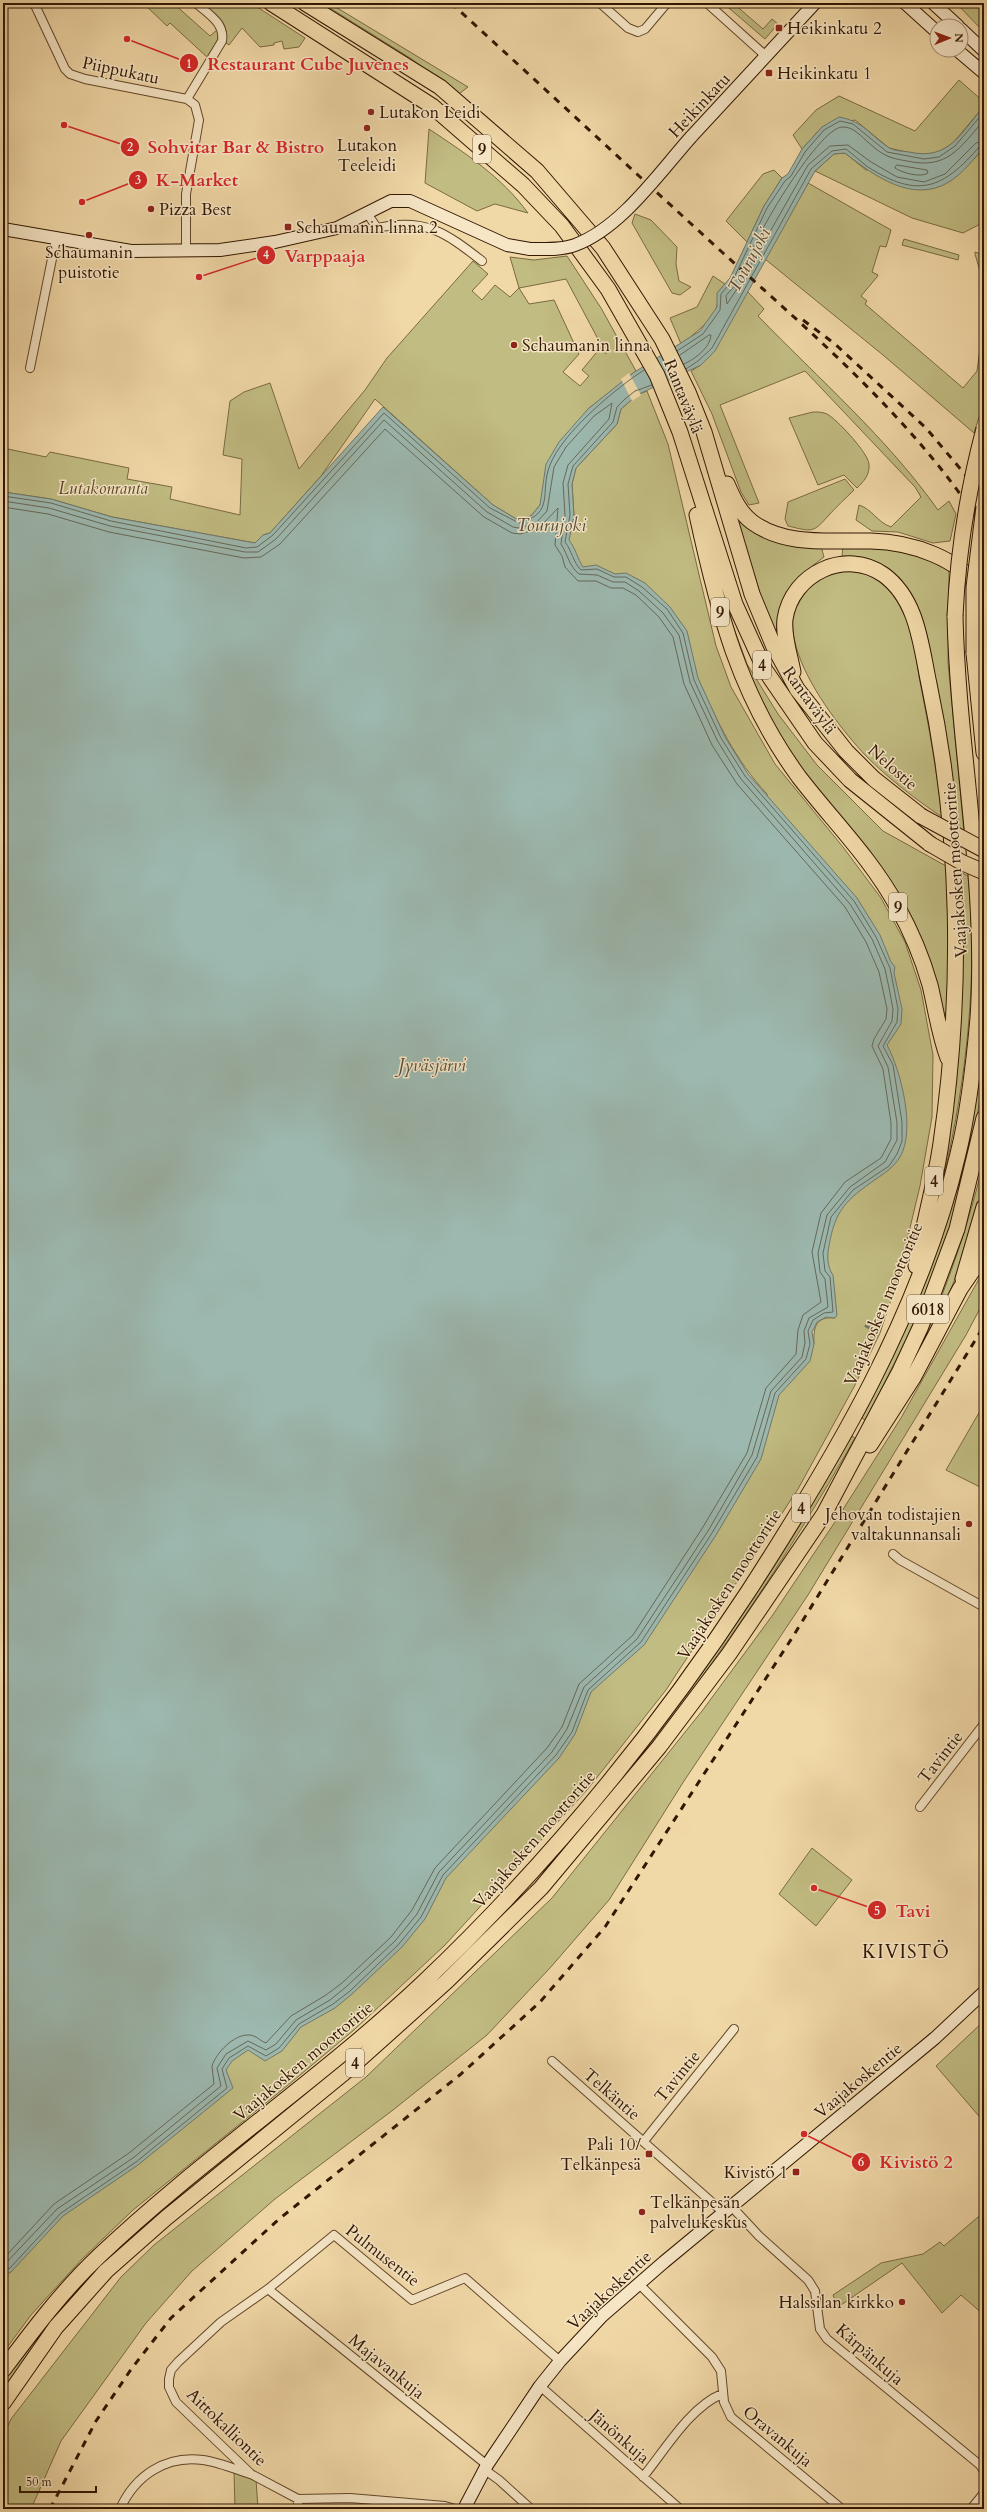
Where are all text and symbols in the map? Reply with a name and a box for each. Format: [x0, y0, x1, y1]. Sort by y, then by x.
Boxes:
place label: Heikinkatu 2 [787, 17, 882, 40]
north arrow [929, 18, 969, 58]
marker: Heikinkatu 2 [774, 23, 784, 33]
text: N [951, 33, 966, 43]
callout: Restaurant Cube Juvenes [179, 48, 417, 78]
street label: Piippukatu [80, 51, 162, 90]
text: Restaurant Cube Juvenes [207, 52, 409, 77]
text: 1 [186, 56, 192, 72]
place label: Heikinkatu 1 [777, 62, 872, 85]
street label: Heikinkatu [663, 68, 736, 143]
marker: Heikinkatu 1 [764, 68, 774, 78]
place label: Lutakon Leidi [379, 101, 481, 124]
marker: Lutakon Leidi [366, 107, 376, 117]
marker: Lutakon Teeleidi [362, 123, 372, 133]
callout: Sohvitar Bar & Bistro [120, 132, 333, 162]
place label: Lutakon Teeleidi [337, 134, 397, 177]
text: Sohvitar Bar & Bistro [148, 135, 324, 160]
road number: 9 [473, 135, 491, 163]
text: 2 [127, 139, 133, 155]
callout: K-Market [128, 165, 247, 195]
text: K-Market [156, 168, 239, 193]
text: 3 [135, 172, 141, 188]
place label: Pizza Best [159, 198, 232, 221]
marker: Pizza Best [146, 204, 156, 214]
place label: Schaumanin linna 2 [296, 216, 438, 239]
marker: Schaumanin linna 2 [283, 222, 293, 232]
water label: Tourujoki [722, 222, 777, 297]
marker: Schaumanin puistotie [84, 230, 94, 240]
callout: Varppaaja [256, 240, 373, 270]
place label: Schaumanin puistotie [45, 241, 133, 284]
text: Varppaaja [284, 244, 366, 269]
text: 4 [263, 247, 269, 263]
place label: Schaumanin linna [522, 334, 651, 357]
marker: Schaumanin linna [509, 340, 519, 350]
street label: Rantaväylä [658, 356, 709, 437]
park label: Lutakonranta [58, 477, 148, 500]
water label: Tourujoki [516, 513, 587, 538]
road number: 9 [711, 598, 729, 626]
road number: 4 [753, 651, 771, 679]
street label: Rantaväylä [777, 662, 842, 739]
street label: Nelostie [863, 739, 923, 796]
street label: Vaajakosken moottoritie [938, 781, 973, 958]
road number: 9 [889, 893, 907, 921]
water label: Jyväsjärvi [394, 1053, 467, 1078]
road number: 4 [925, 1167, 943, 1195]
street label: Vaajakosken moottoritie [839, 1219, 928, 1390]
road number: 6018 [907, 1295, 949, 1323]
road number: 4 [792, 1494, 810, 1522]
place label: Jehovan todistajien valtakunnansali [822, 1503, 961, 1546]
street label: Vaajakosken moottoritie [672, 1504, 787, 1664]
marker: Jehovan todistajien valtakunnansali [964, 1519, 974, 1529]
street label: Tavintie [913, 1726, 968, 1788]
street label: Vaajakosken moottoritie [468, 1765, 601, 1913]
callout: Tavi [867, 1895, 938, 1925]
text: Tavi [895, 1899, 931, 1924]
text: 5 [874, 1903, 880, 1919]
district label: KIVISTÖ [862, 1939, 950, 1965]
street label: Vaajakosken moottoritie [229, 1996, 378, 2127]
street label: Vaajakoskentie [810, 2037, 907, 2124]
street label: Tavintie [649, 2045, 705, 2107]
road number: 4 [346, 2049, 364, 2077]
street label: Telkäntie [578, 2063, 645, 2126]
place label: Pali 10/ Telkänpesä [560, 2133, 642, 2176]
callout: Kivistö 2 [851, 2147, 961, 2177]
marker: Pali 10/ Telkänpesä [644, 2149, 654, 2159]
text: Kivistö 2 [879, 2150, 953, 2175]
text: 6 [858, 2154, 864, 2170]
place label: Kivistö 1 [724, 2161, 788, 2184]
marker: Kivistö 1 [791, 2167, 801, 2177]
place label: Telkänpesän palvelukeskus [650, 2191, 748, 2234]
marker: Telkänpesän palvelukeskus [637, 2207, 647, 2217]
street label: Pulmusentie [341, 2219, 425, 2292]
street label: Vaajakoskentie [562, 2245, 657, 2335]
place label: Halssilan kirkko [779, 2291, 894, 2314]
marker: Halssilan kirkko [897, 2297, 907, 2307]
street label: Kärpänkuja [831, 2318, 909, 2391]
street label: Majavankuja [344, 2329, 430, 2405]
street label: Aittokalliontie [181, 2383, 272, 2472]
street label: Oravankuja [738, 2400, 818, 2473]
street label: Jänönkuja [583, 2402, 655, 2469]
scale bar [20, 2468, 96, 2494]
text: 50 m [26, 2474, 53, 2490]

